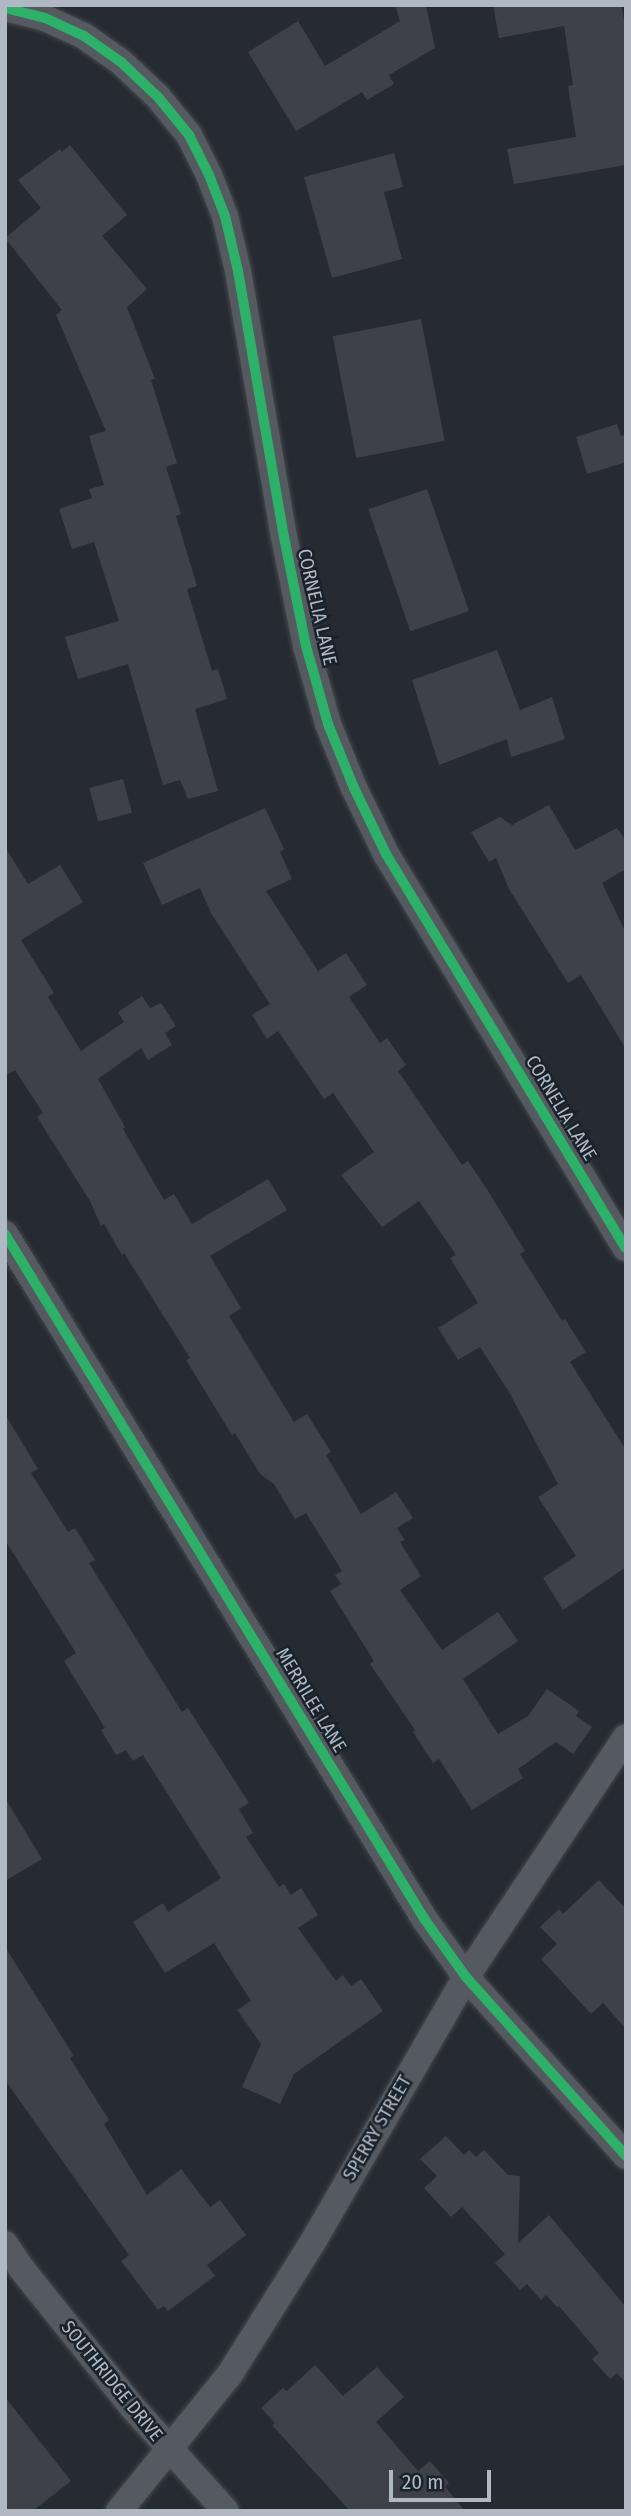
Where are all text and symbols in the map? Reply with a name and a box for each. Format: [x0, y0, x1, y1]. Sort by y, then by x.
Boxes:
street label: CORNELIA LANE [293, 547, 341, 667]
street label: CORNELIA LANE [521, 1051, 601, 1165]
street label: MERRILEE LANE [271, 1644, 351, 1756]
street label: SPERRY STREET [338, 2072, 416, 2184]
street label: SOUTHRIDGE DRIVE [56, 2316, 168, 2446]
scale bar [393, 2456, 494, 2500]
text: 20 m [402, 2469, 443, 2495]

